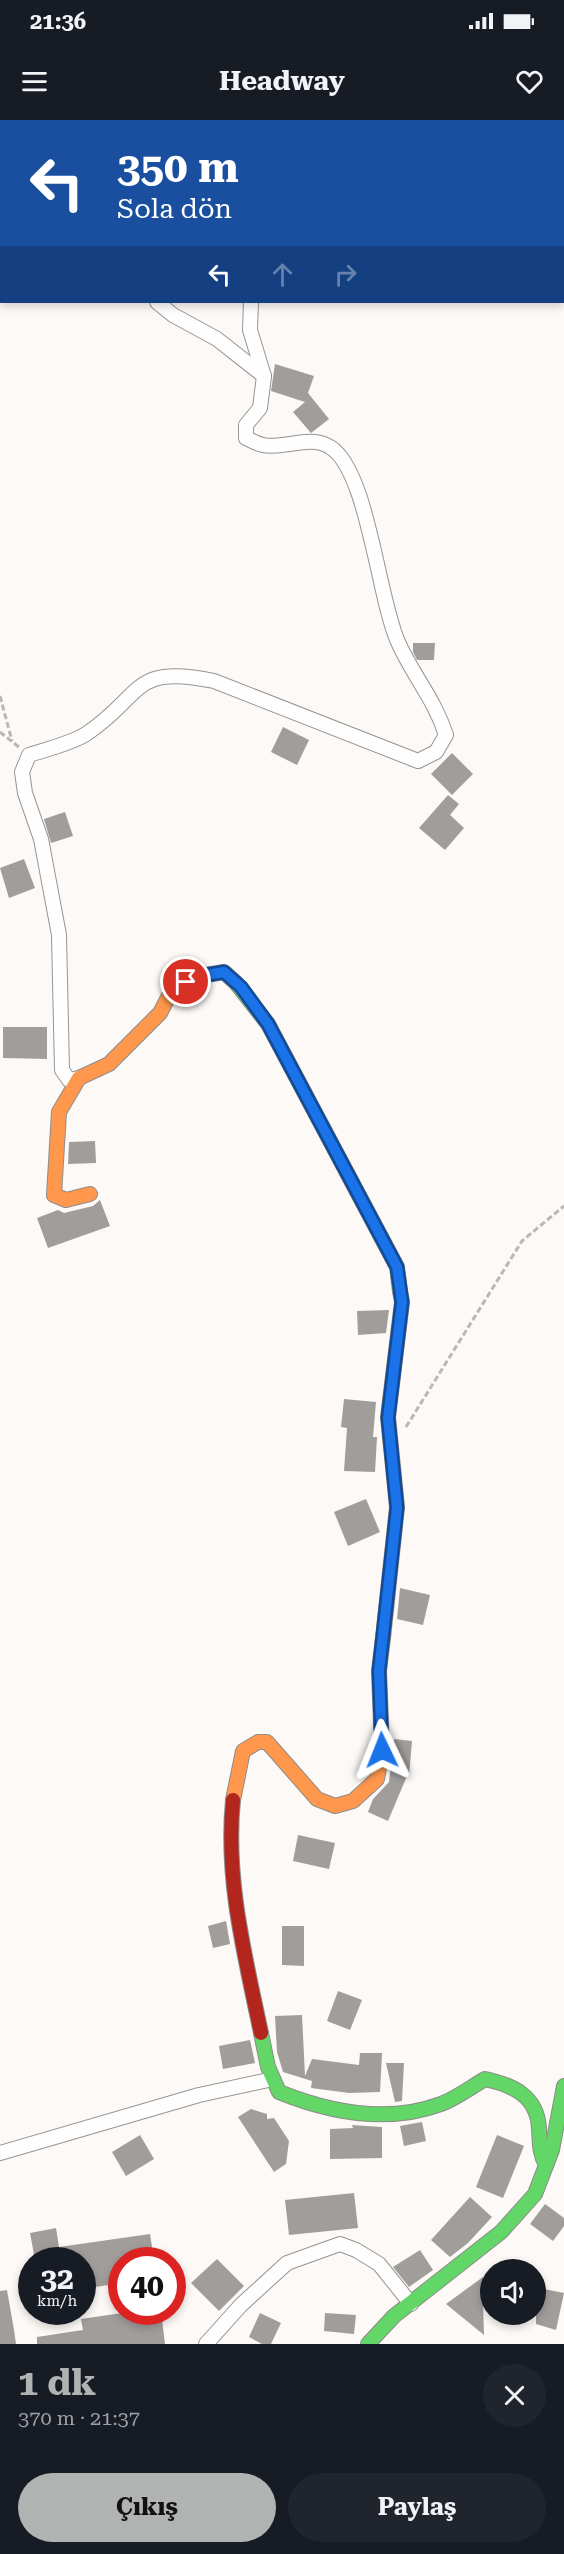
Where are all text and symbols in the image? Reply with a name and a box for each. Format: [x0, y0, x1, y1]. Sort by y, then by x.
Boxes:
text: 21:36 [30, 9, 86, 34]
icon: menu [18, 65, 51, 98]
text: Headway [219, 65, 345, 97]
icon: heart [513, 65, 546, 98]
text: 350 m [117, 143, 239, 192]
icon: left [18, 144, 96, 222]
text: Sola dön [117, 193, 232, 225]
icon: left [203, 258, 236, 291]
icon: ahead [266, 258, 299, 291]
icon: right [329, 258, 362, 291]
pin [160, 956, 211, 1007]
icon: arrive [169, 965, 202, 998]
position arrow [350, 1718, 414, 1782]
speed limit sign: 40 [108, 2247, 186, 2325]
map controls [480, 2259, 546, 2325]
button: sound [480, 2259, 546, 2325]
text: 32 [40, 2261, 74, 2296]
text: km/h [37, 2292, 77, 2310]
text: 1 dk [18, 2362, 96, 2404]
button: close [483, 2364, 546, 2427]
text: 370 m · 21:37 [18, 2406, 140, 2430]
button: Çıkış [18, 2473, 276, 2542]
button: Paylaş [288, 2473, 546, 2542]

